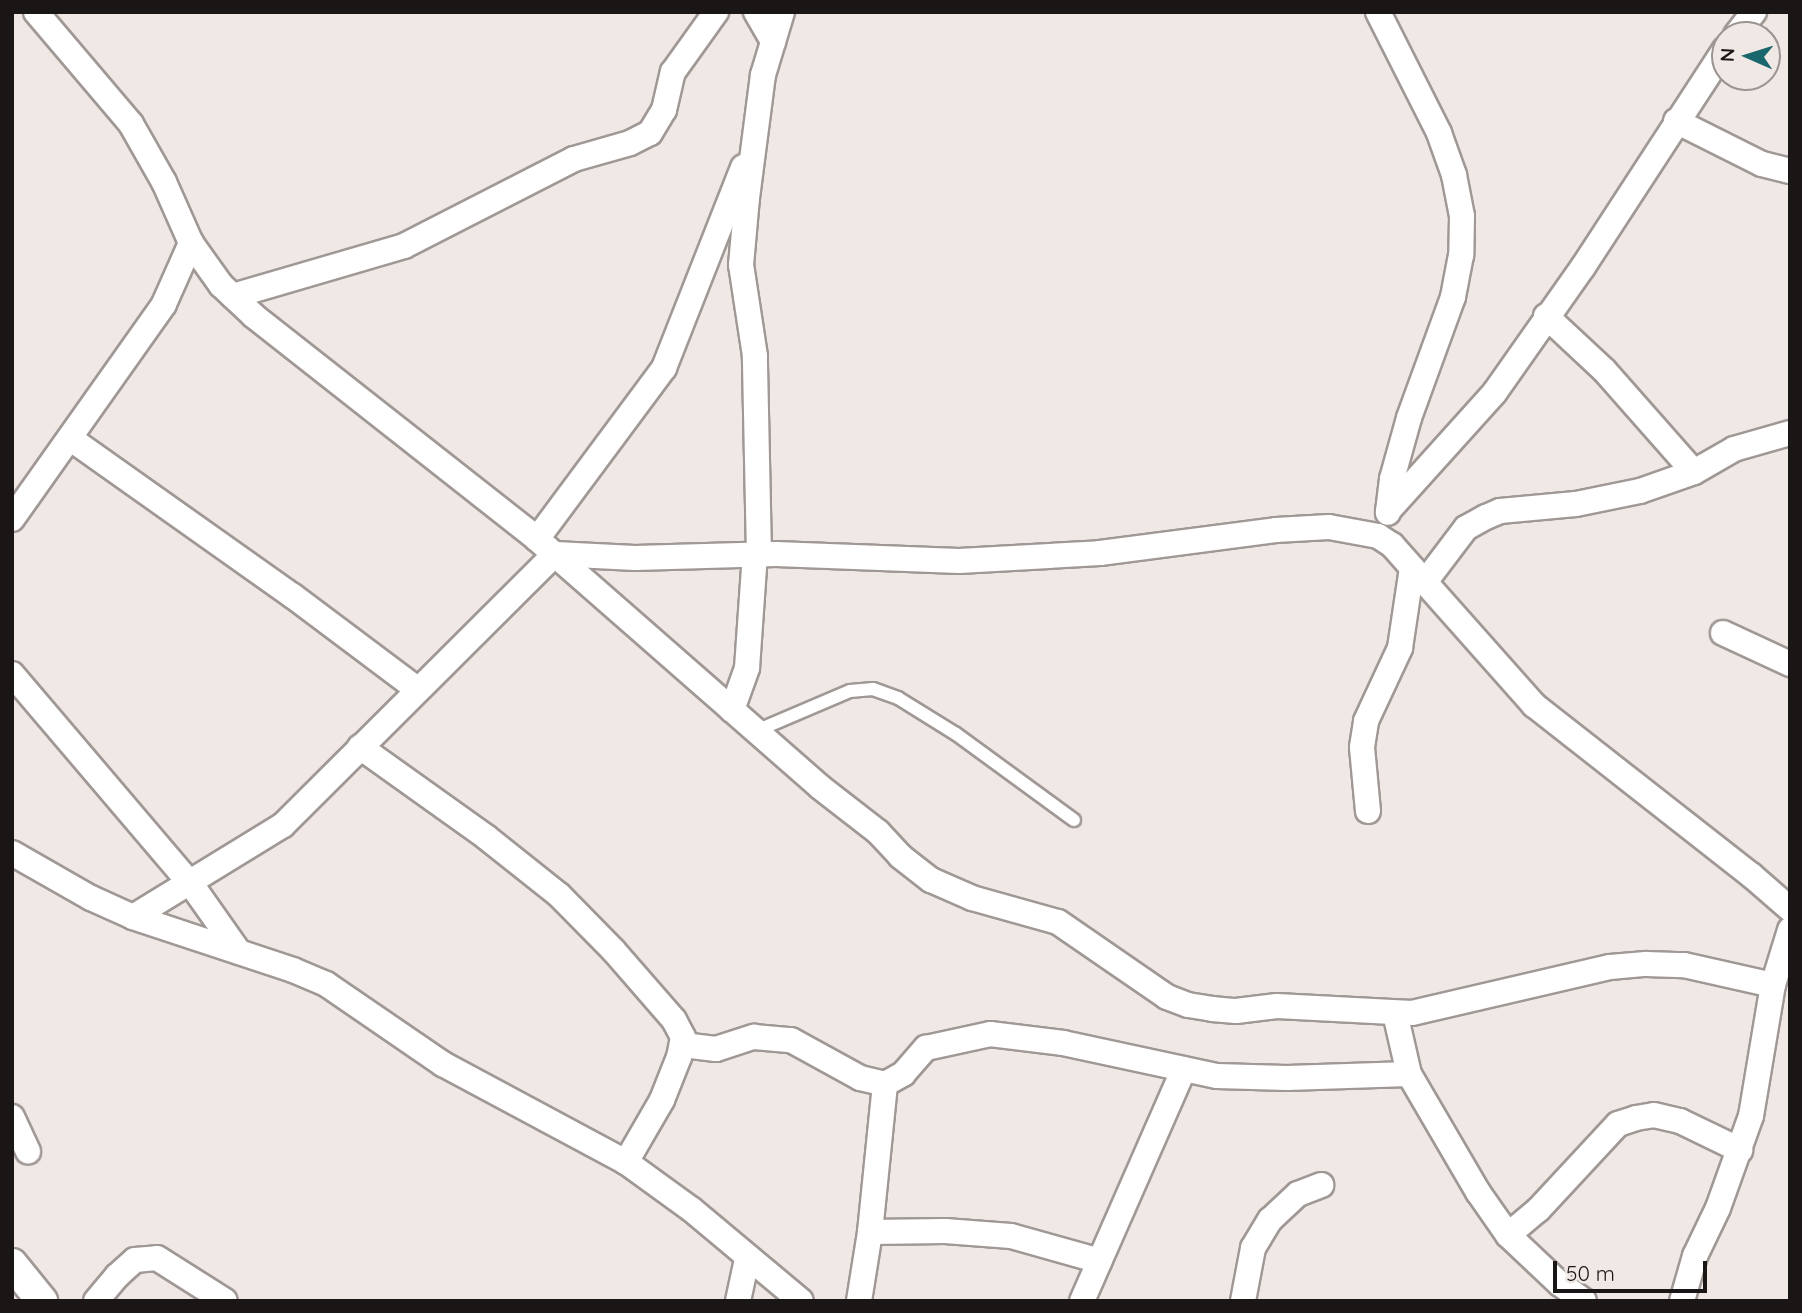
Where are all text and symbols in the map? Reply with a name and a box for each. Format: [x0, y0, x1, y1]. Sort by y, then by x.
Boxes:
north arrow [1711, 21, 1781, 91]
text: N [1715, 47, 1739, 63]
scale bar [1557, 1246, 1711, 1290]
text: 50 m [1566, 1260, 1615, 1286]

